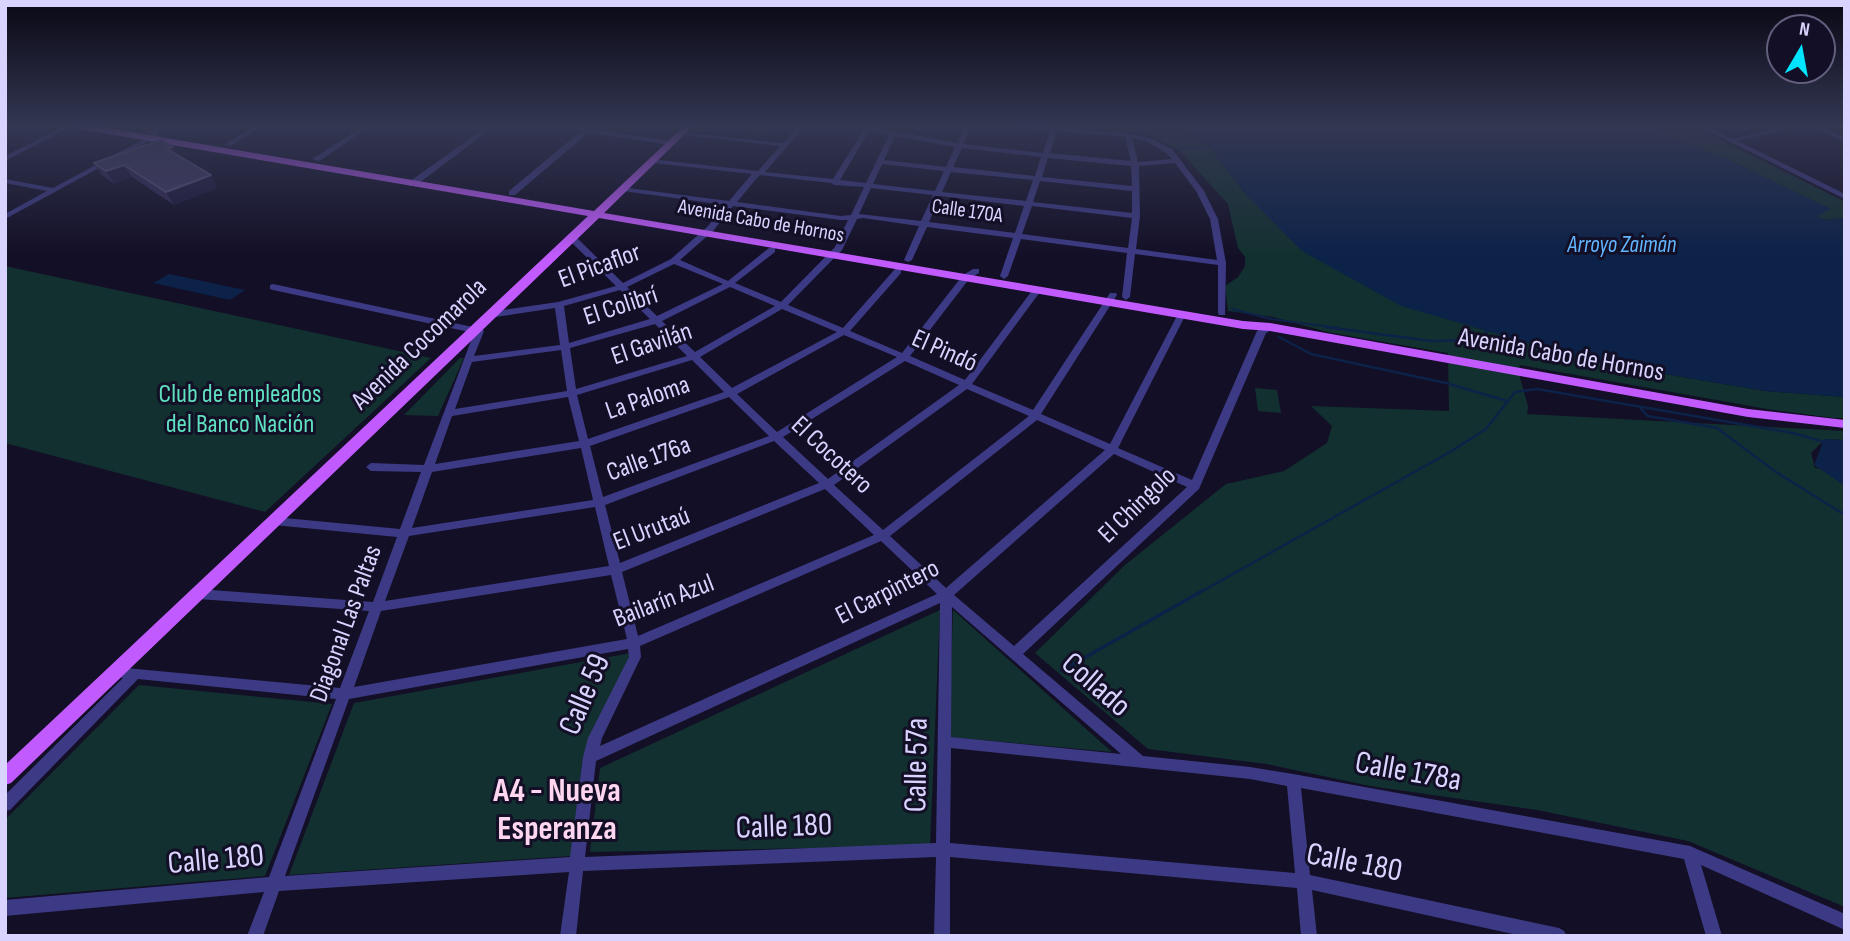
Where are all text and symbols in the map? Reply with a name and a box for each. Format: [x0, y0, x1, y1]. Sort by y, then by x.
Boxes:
north arrow [1766, 14, 1836, 84]
text: N [1797, 18, 1811, 42]
street label: Avenida Cabo de Hornos [676, 195, 846, 249]
street label: Calle 170A [930, 195, 1004, 229]
water label: Arroyo Zaimán [1568, 232, 1676, 260]
street label: El Picaflor [555, 238, 645, 296]
street label: Avenida Cocomarola [346, 273, 494, 417]
street label: El Colibrí [580, 280, 662, 334]
street label: El Gavilán [608, 317, 696, 373]
street label: Avenida Cabo de Hornos [1456, 323, 1666, 389]
street label: El Pindó [906, 324, 982, 380]
street label: La Paloma [602, 370, 694, 428]
park label: Club de empleados del Banco Nación [159, 379, 321, 440]
street label: El Cocotero [784, 411, 878, 501]
street label: Calle 176a [603, 430, 695, 490]
street label: El Chingolo [1093, 461, 1183, 551]
street label: El Urutaú [609, 501, 695, 559]
street label: Diagonal Las Paltas [304, 541, 390, 707]
street label: El Carpintero [831, 554, 945, 632]
street label: Bailarín Azul [609, 569, 719, 635]
street label: Collado [1052, 645, 1138, 727]
street label: Calle 59 [552, 649, 620, 741]
street label: Calle 57a [898, 717, 938, 813]
street label: Calle 178a [1352, 745, 1464, 801]
district label: A4 - Nueva Esperanza [493, 773, 621, 851]
street label: Calle 180 [735, 807, 833, 849]
street label: Calle 180 [1303, 836, 1405, 892]
street label: Calle 180 [166, 838, 266, 884]

